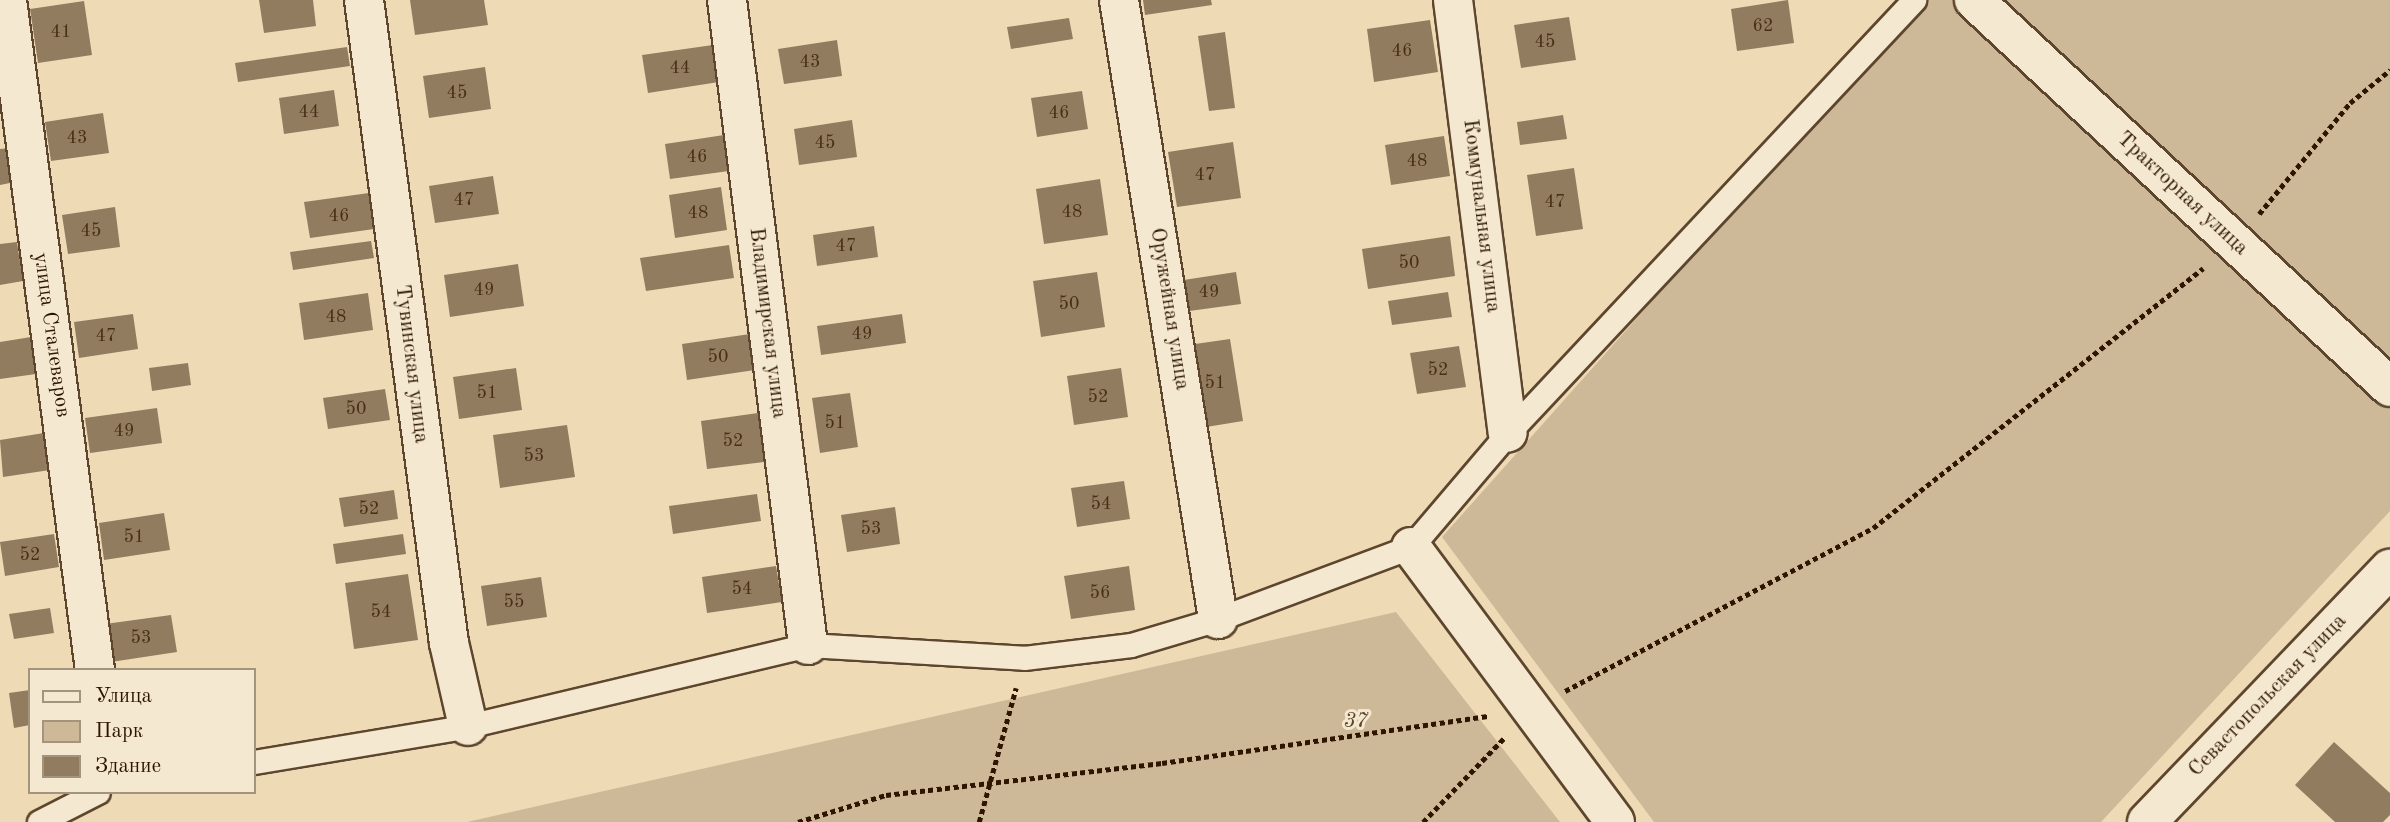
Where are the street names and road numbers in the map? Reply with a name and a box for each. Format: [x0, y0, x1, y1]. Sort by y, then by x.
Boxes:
street label: Коммунальная улица [1457, 118, 1505, 314]
street label: Тракторная улица [2111, 127, 2253, 261]
street label: Владимирская улица [743, 226, 791, 420]
street label: Оружейная улица [1144, 226, 1194, 392]
street label: улица Сталеваров [27, 251, 75, 419]
street label: Тувинская улица [389, 283, 433, 445]
street label: Севастопольская улица [2184, 609, 2352, 783]

